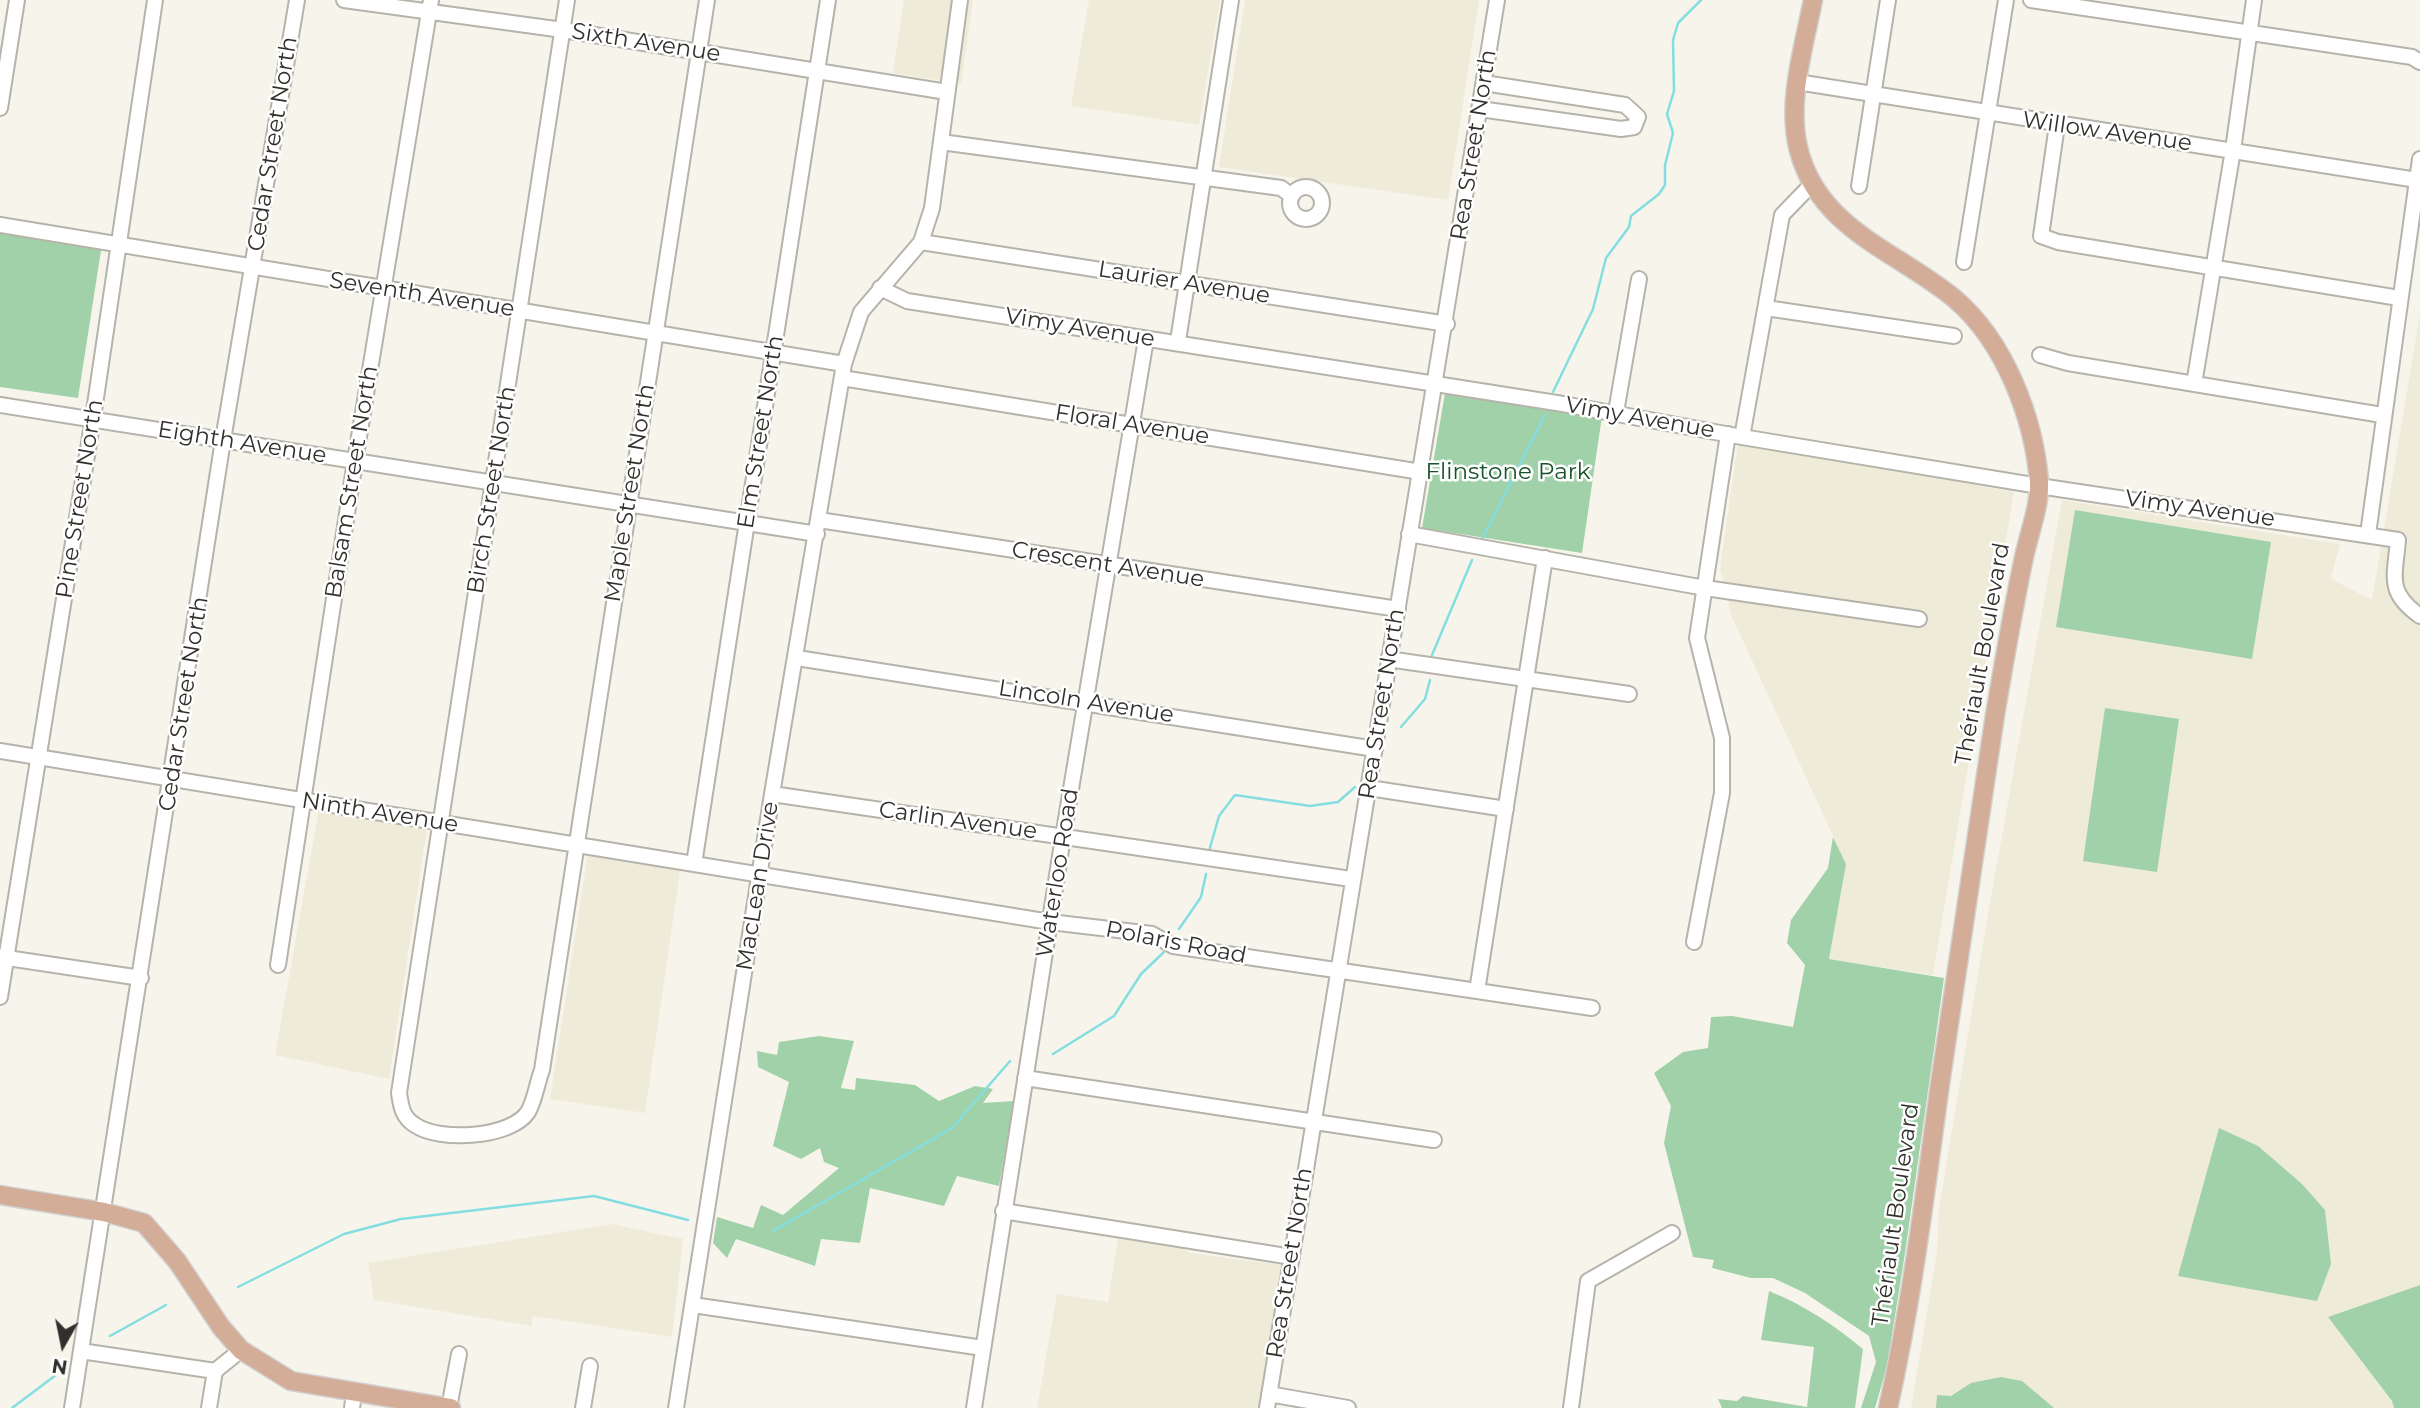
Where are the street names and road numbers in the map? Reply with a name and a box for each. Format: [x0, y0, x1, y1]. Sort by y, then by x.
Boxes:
street label: Sixth Avenue [570, 18, 722, 68]
street label: Cedar Street North [242, 35, 304, 253]
street label: Rea Street North [1445, 48, 1503, 242]
street label: Willow Avenue [2020, 106, 2194, 158]
street label: Laurier Avenue [1096, 256, 1272, 310]
street label: Seventh Avenue [327, 267, 517, 323]
street label: Vimy Avenue [1003, 303, 1157, 353]
street label: Elm Street North [732, 333, 790, 531]
street label: Balsam Street North [320, 364, 384, 600]
street label: Maple Street North [599, 382, 661, 604]
street label: Birch Street North [462, 384, 522, 596]
street label: Vimy Avenue [1563, 391, 1717, 445]
street label: Pine Street North [51, 397, 109, 601]
street label: Floral Avenue [1053, 399, 1211, 451]
street label: Eighth Avenue [156, 416, 328, 470]
street label: Vimy Avenue [2123, 485, 2277, 533]
street label: Crescent Avenue [1010, 536, 1206, 594]
street label: Thériault Boulevard [1950, 541, 2016, 767]
street label: Cedar Street North [153, 595, 215, 813]
street label: Rea Street North [1353, 607, 1411, 801]
street label: Lincoln Avenue [996, 675, 1176, 729]
street label: Waterloo Road [1031, 786, 1085, 960]
street label: Ninth Avenue [300, 787, 460, 839]
street label: Carlin Avenue [877, 796, 1039, 846]
street label: MacLean Drive [731, 799, 785, 973]
street label: Polaris Road [1103, 916, 1249, 970]
street label: Thériault Boulevard [1867, 1101, 1925, 1329]
street label: Rea Street North [1261, 1166, 1319, 1360]

